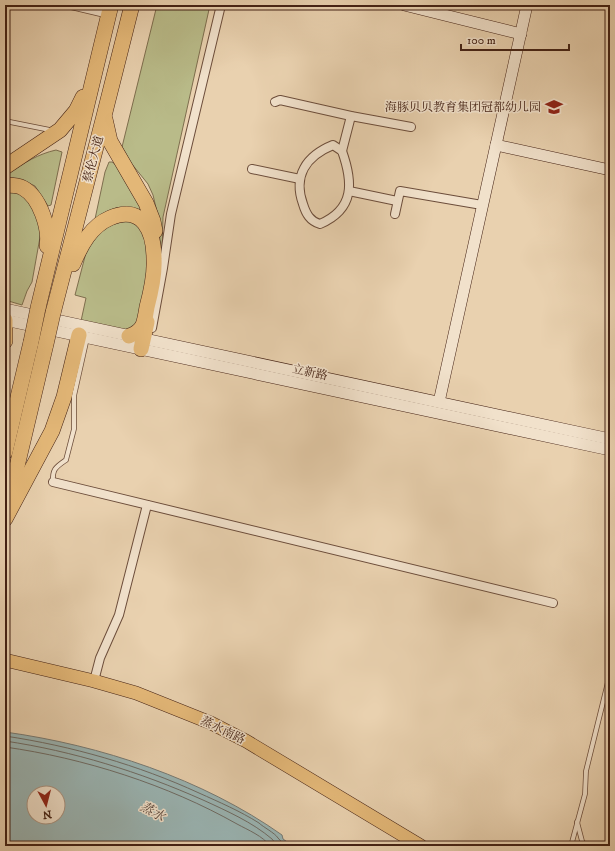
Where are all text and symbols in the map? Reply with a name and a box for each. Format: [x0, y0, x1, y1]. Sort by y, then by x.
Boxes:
scale bar [461, 26, 569, 52]
text: 100 m [467, 33, 496, 48]
school or university icon: 海豚贝贝教育集团冠都幼儿园 [544, 97, 564, 117]
place label: 海豚贝贝教育集团冠都幼儿园 [385, 100, 541, 115]
street label: 蔡伦大道 [80, 134, 107, 184]
street label: 立新路 [291, 361, 329, 384]
street label: 蒸水南路 [198, 713, 248, 748]
north arrow [26, 785, 66, 825]
water label: 蒸水 [137, 799, 170, 826]
text: N [42, 806, 52, 821]

